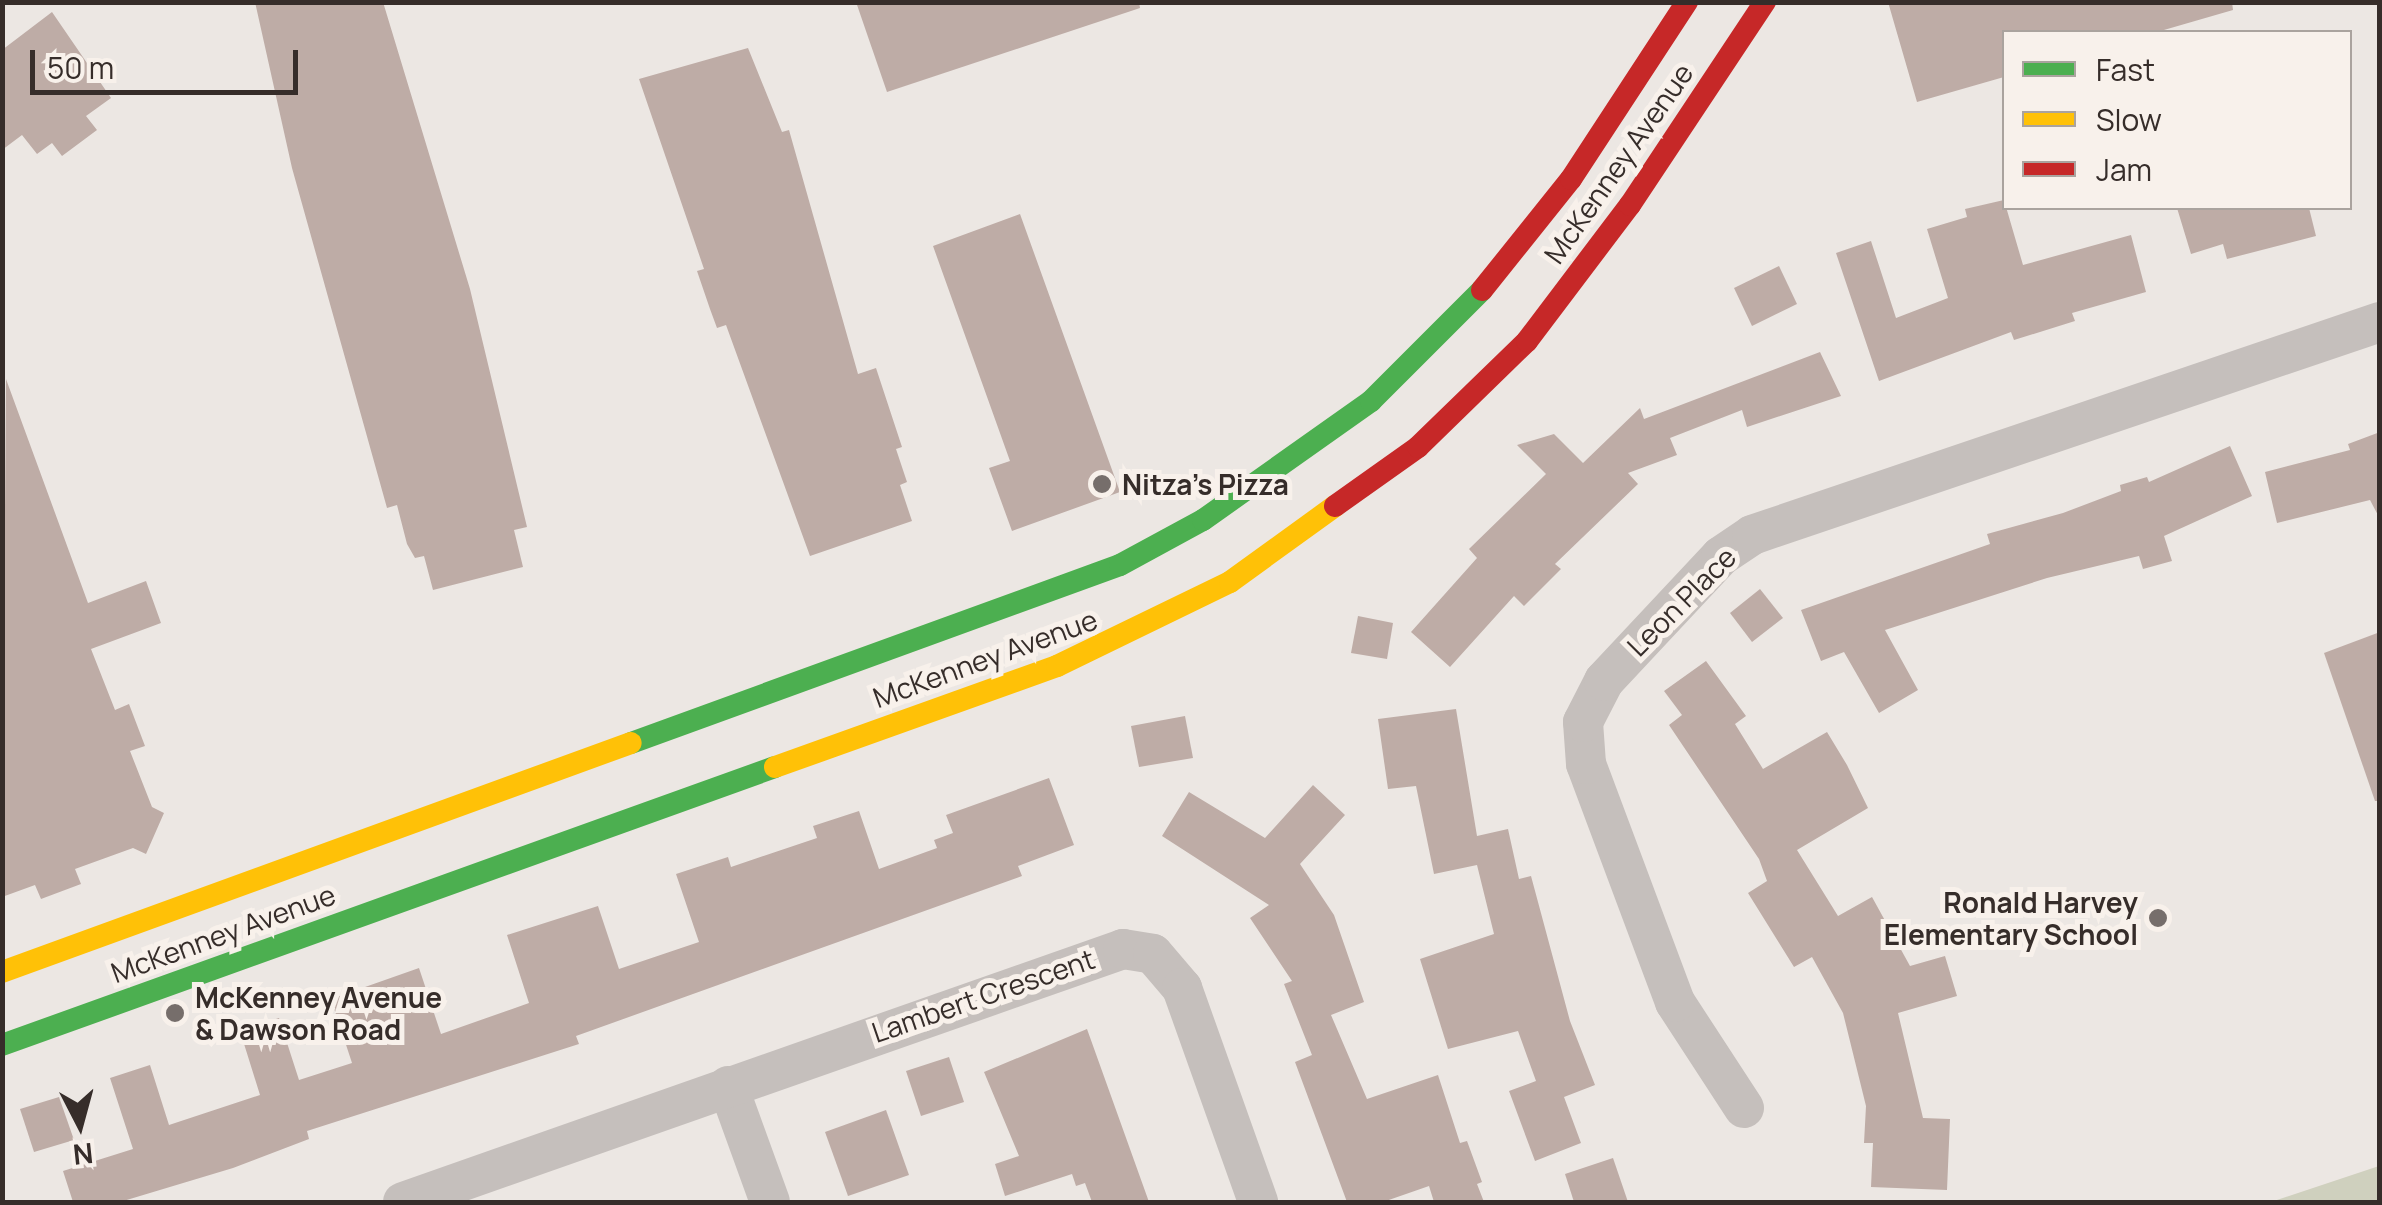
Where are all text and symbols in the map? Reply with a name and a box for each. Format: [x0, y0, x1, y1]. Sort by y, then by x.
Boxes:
scale bar [35, 30, 302, 92]
legend [2002, 30, 2352, 210]
text: 50 m [47, 47, 114, 88]
text: Fast [2096, 49, 2155, 90]
street label: McKenney Avenue [1537, 57, 1699, 269]
text: Slow [2096, 99, 2162, 140]
text: Jam [2096, 149, 2152, 190]
place label: Nitza’s Pizza [1122, 467, 1289, 501]
marker: Nitza’s Pizza [1091, 473, 1113, 495]
street label: Leon Place [1620, 540, 1742, 662]
street label: McKenney Avenue [868, 602, 1102, 714]
street label: McKenney Avenue [106, 877, 340, 989]
place label: Ronald Harvey Elementary School [1884, 885, 2138, 951]
marker: Ronald Harvey Elementary School [2147, 907, 2169, 929]
street label: Lambert Crescent [867, 941, 1099, 1049]
place label: McKenney Avenue & Dawson Road [195, 980, 442, 1046]
marker: McKenney Avenue & Dawson Road [164, 1002, 186, 1024]
north arrow [30, 1075, 130, 1175]
text: N [71, 1135, 95, 1175]

